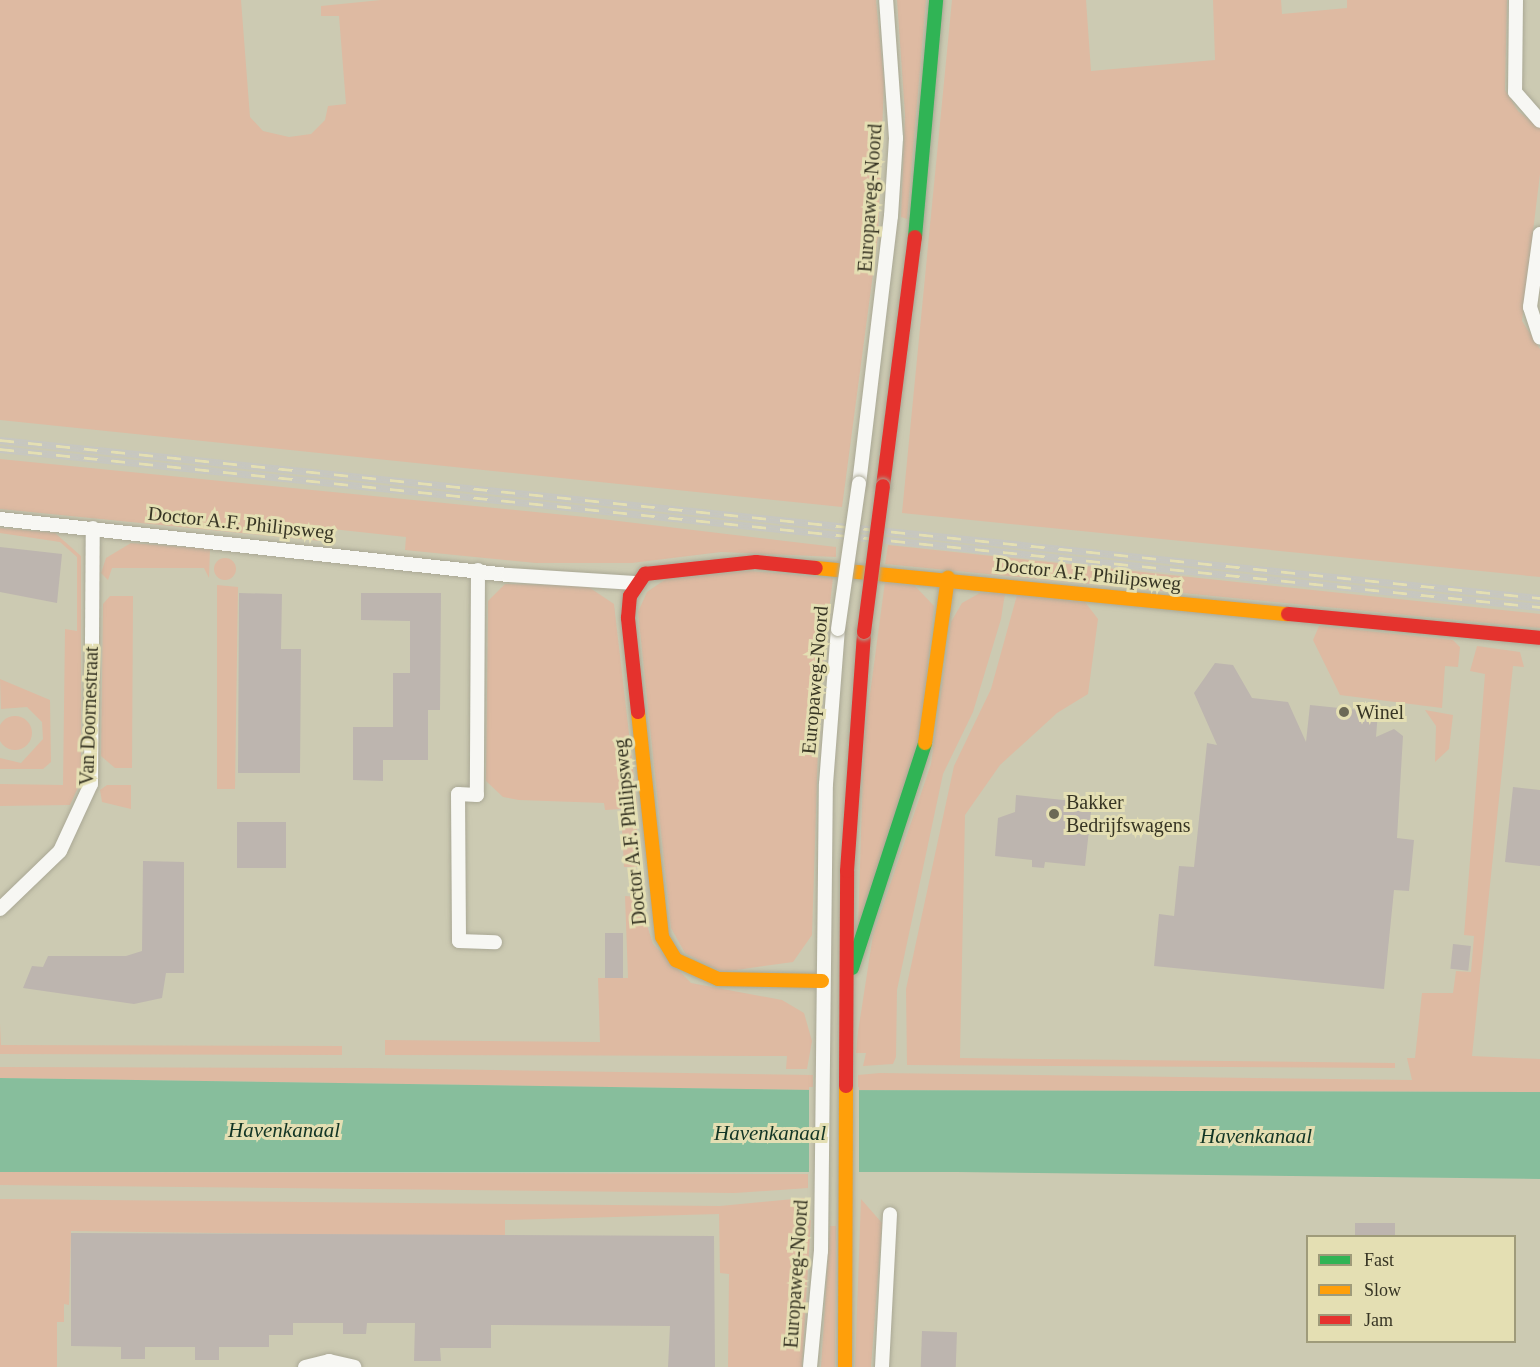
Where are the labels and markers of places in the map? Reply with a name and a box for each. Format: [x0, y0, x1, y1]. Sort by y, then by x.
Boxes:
place label: Winel [1356, 700, 1404, 724]
marker: Winel [1337, 705, 1351, 719]
place label: Bakker Bedrijfswagens [1066, 790, 1190, 837]
marker: Bakker Bedrijfswagens [1047, 807, 1061, 821]

